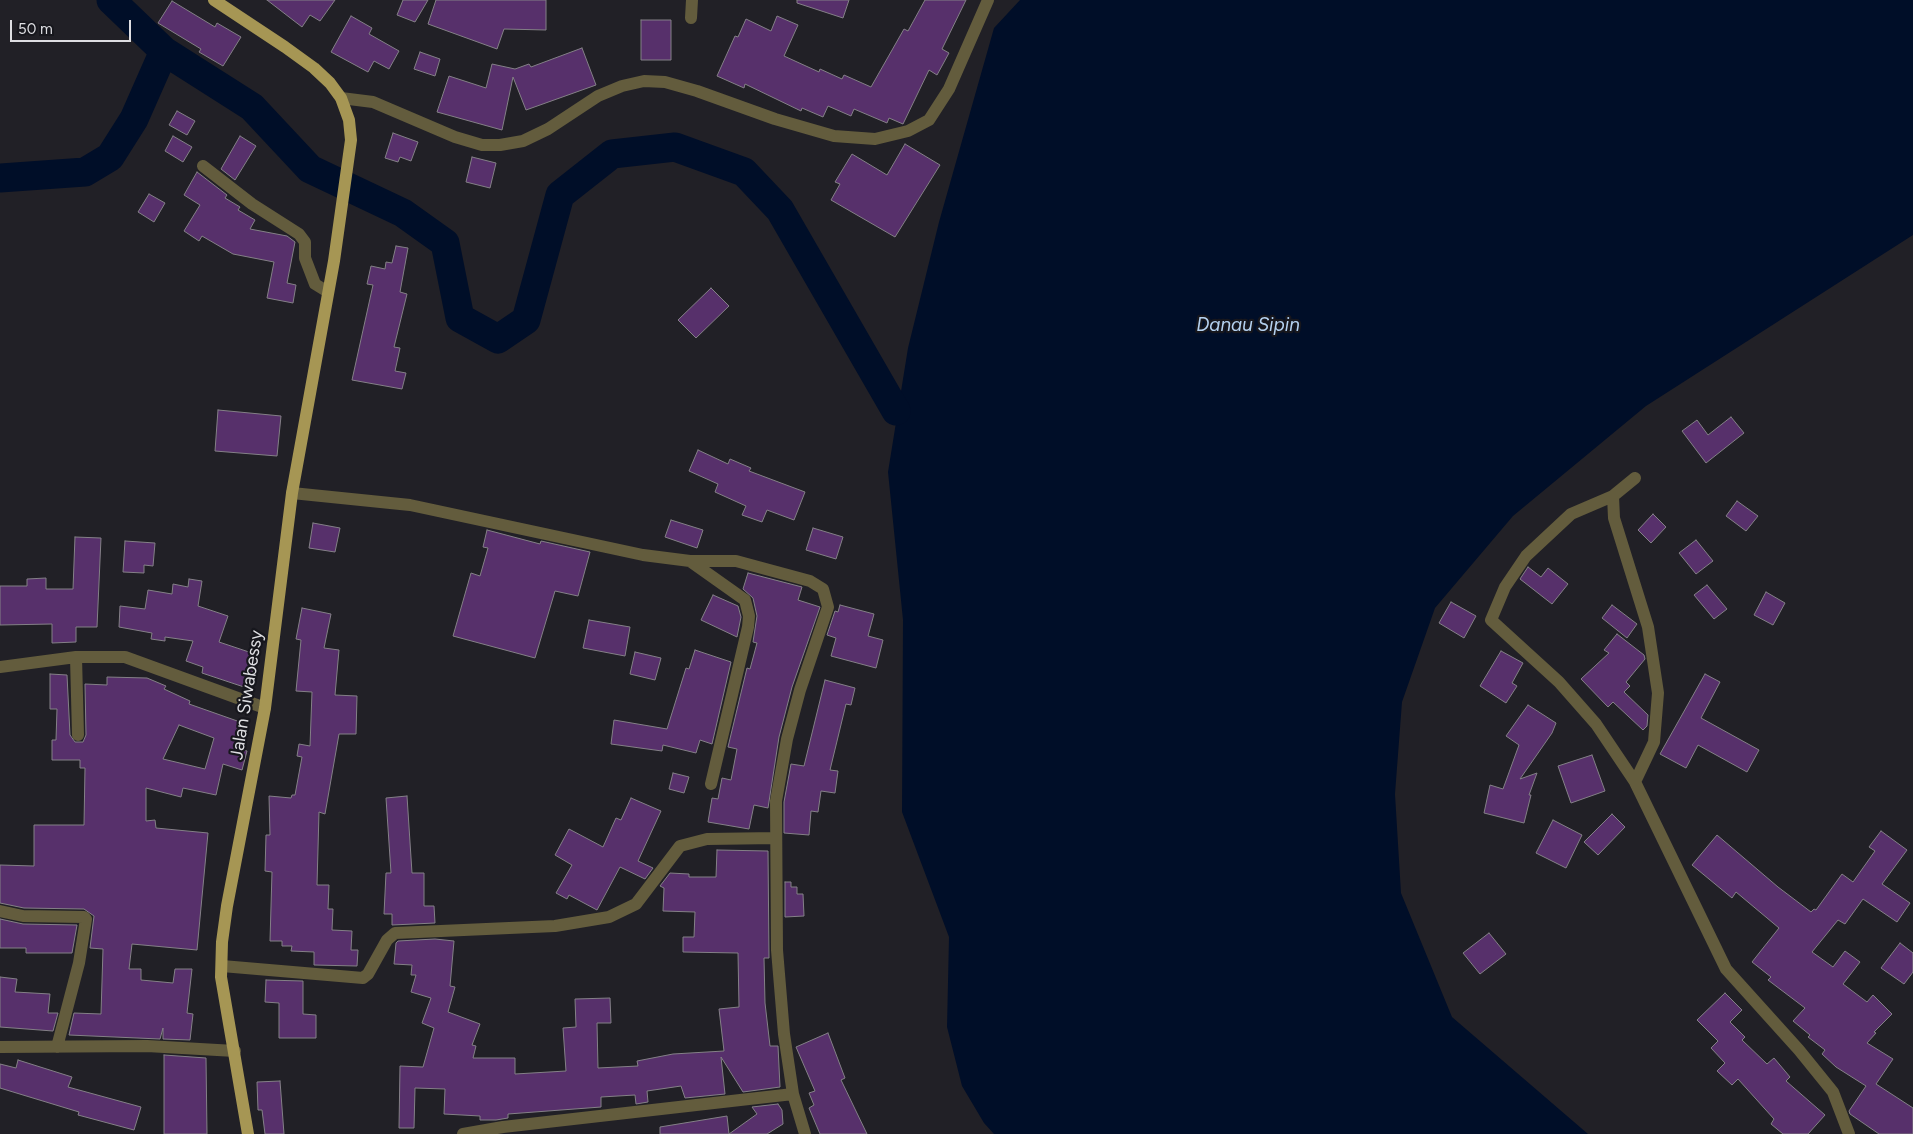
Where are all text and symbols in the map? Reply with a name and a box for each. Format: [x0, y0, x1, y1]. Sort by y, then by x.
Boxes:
scale bar [12, 10, 134, 42]
text: 50 m [18, 20, 53, 38]
water label: Danau Sipin [1196, 314, 1300, 336]
street label: Jalan Siwabessy [226, 629, 268, 761]

